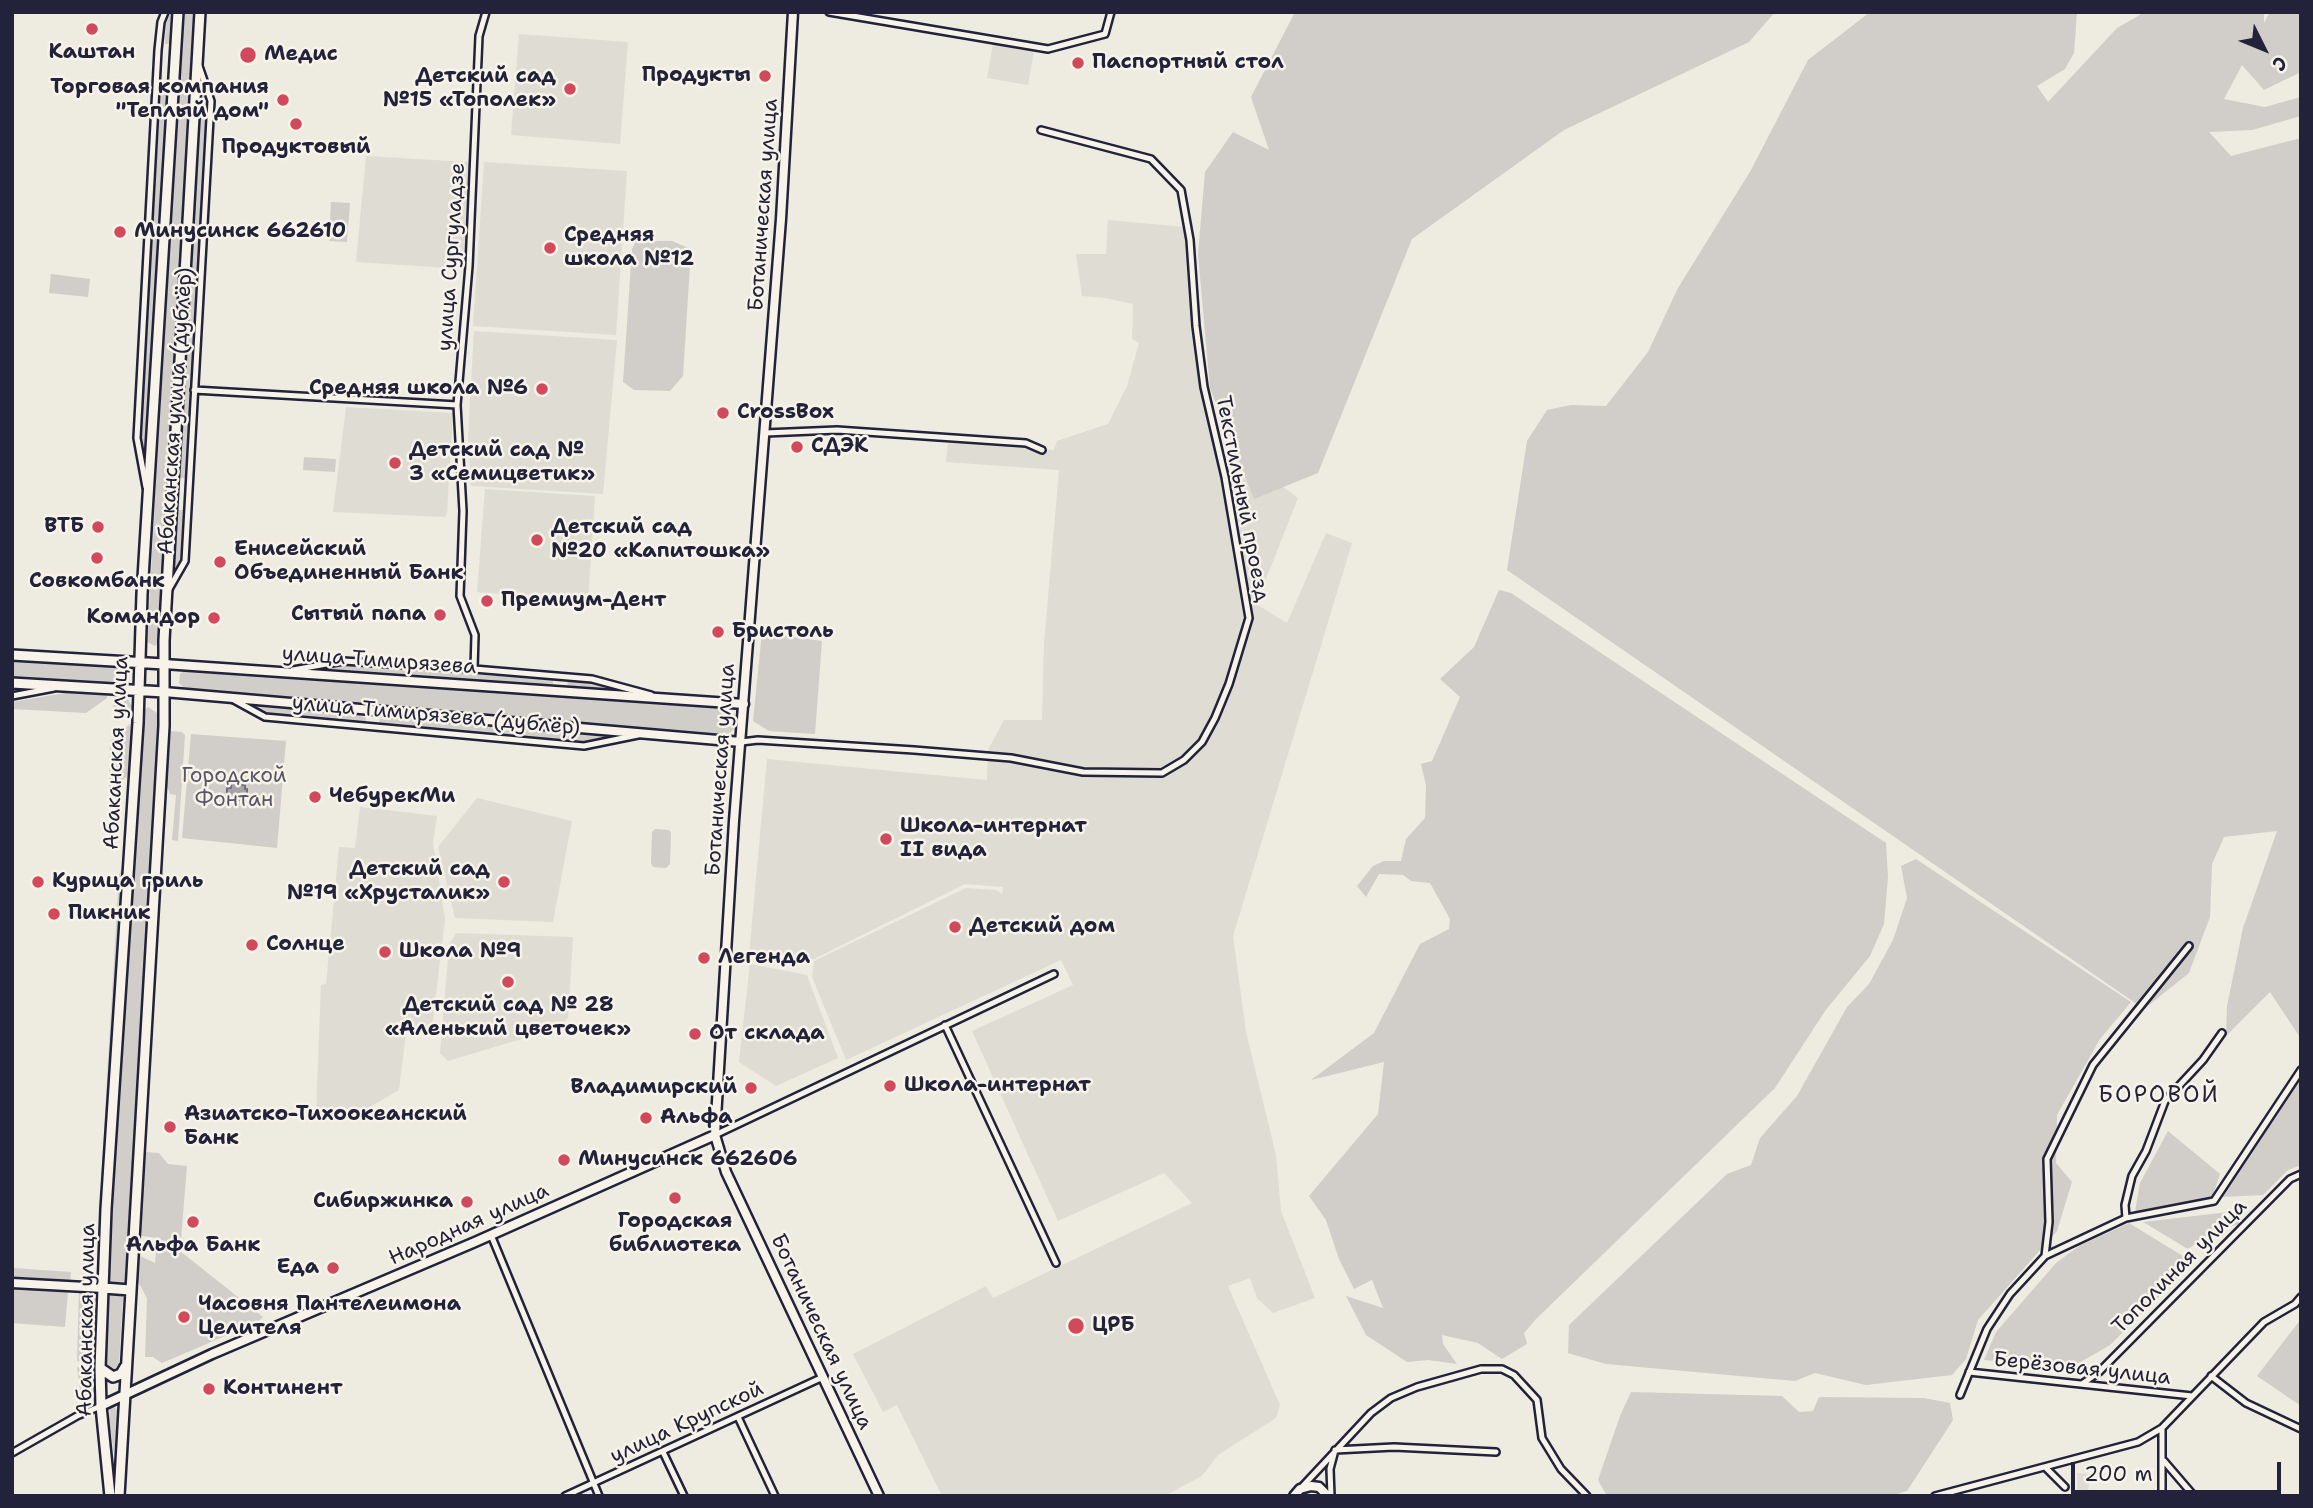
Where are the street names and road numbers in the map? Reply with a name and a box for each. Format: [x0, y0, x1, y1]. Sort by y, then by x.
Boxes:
street label: Ботаническая улица [744, 98, 784, 312]
street label: улица Сургуладзе [433, 162, 471, 352]
street label: Абаканская улица (дублёр) [153, 267, 199, 555]
street label: Текстильный проезд [1210, 394, 1274, 604]
street label: улица Тимирязева [281, 642, 477, 680]
street label: Абаканская улица [99, 656, 135, 850]
street label: Ботаническая улица [701, 663, 741, 877]
street label: улица Тимирязева (дублёр) [291, 691, 581, 741]
street label: Народная улица [385, 1178, 553, 1272]
street label: Тополиная улица [2107, 1194, 2253, 1340]
street label: Абаканская улица [73, 1223, 101, 1417]
street label: Ботаническая улица [765, 1230, 877, 1434]
street label: Берёзовая улица [1992, 1347, 2172, 1391]
street label: улица Крупской [606, 1376, 768, 1470]

